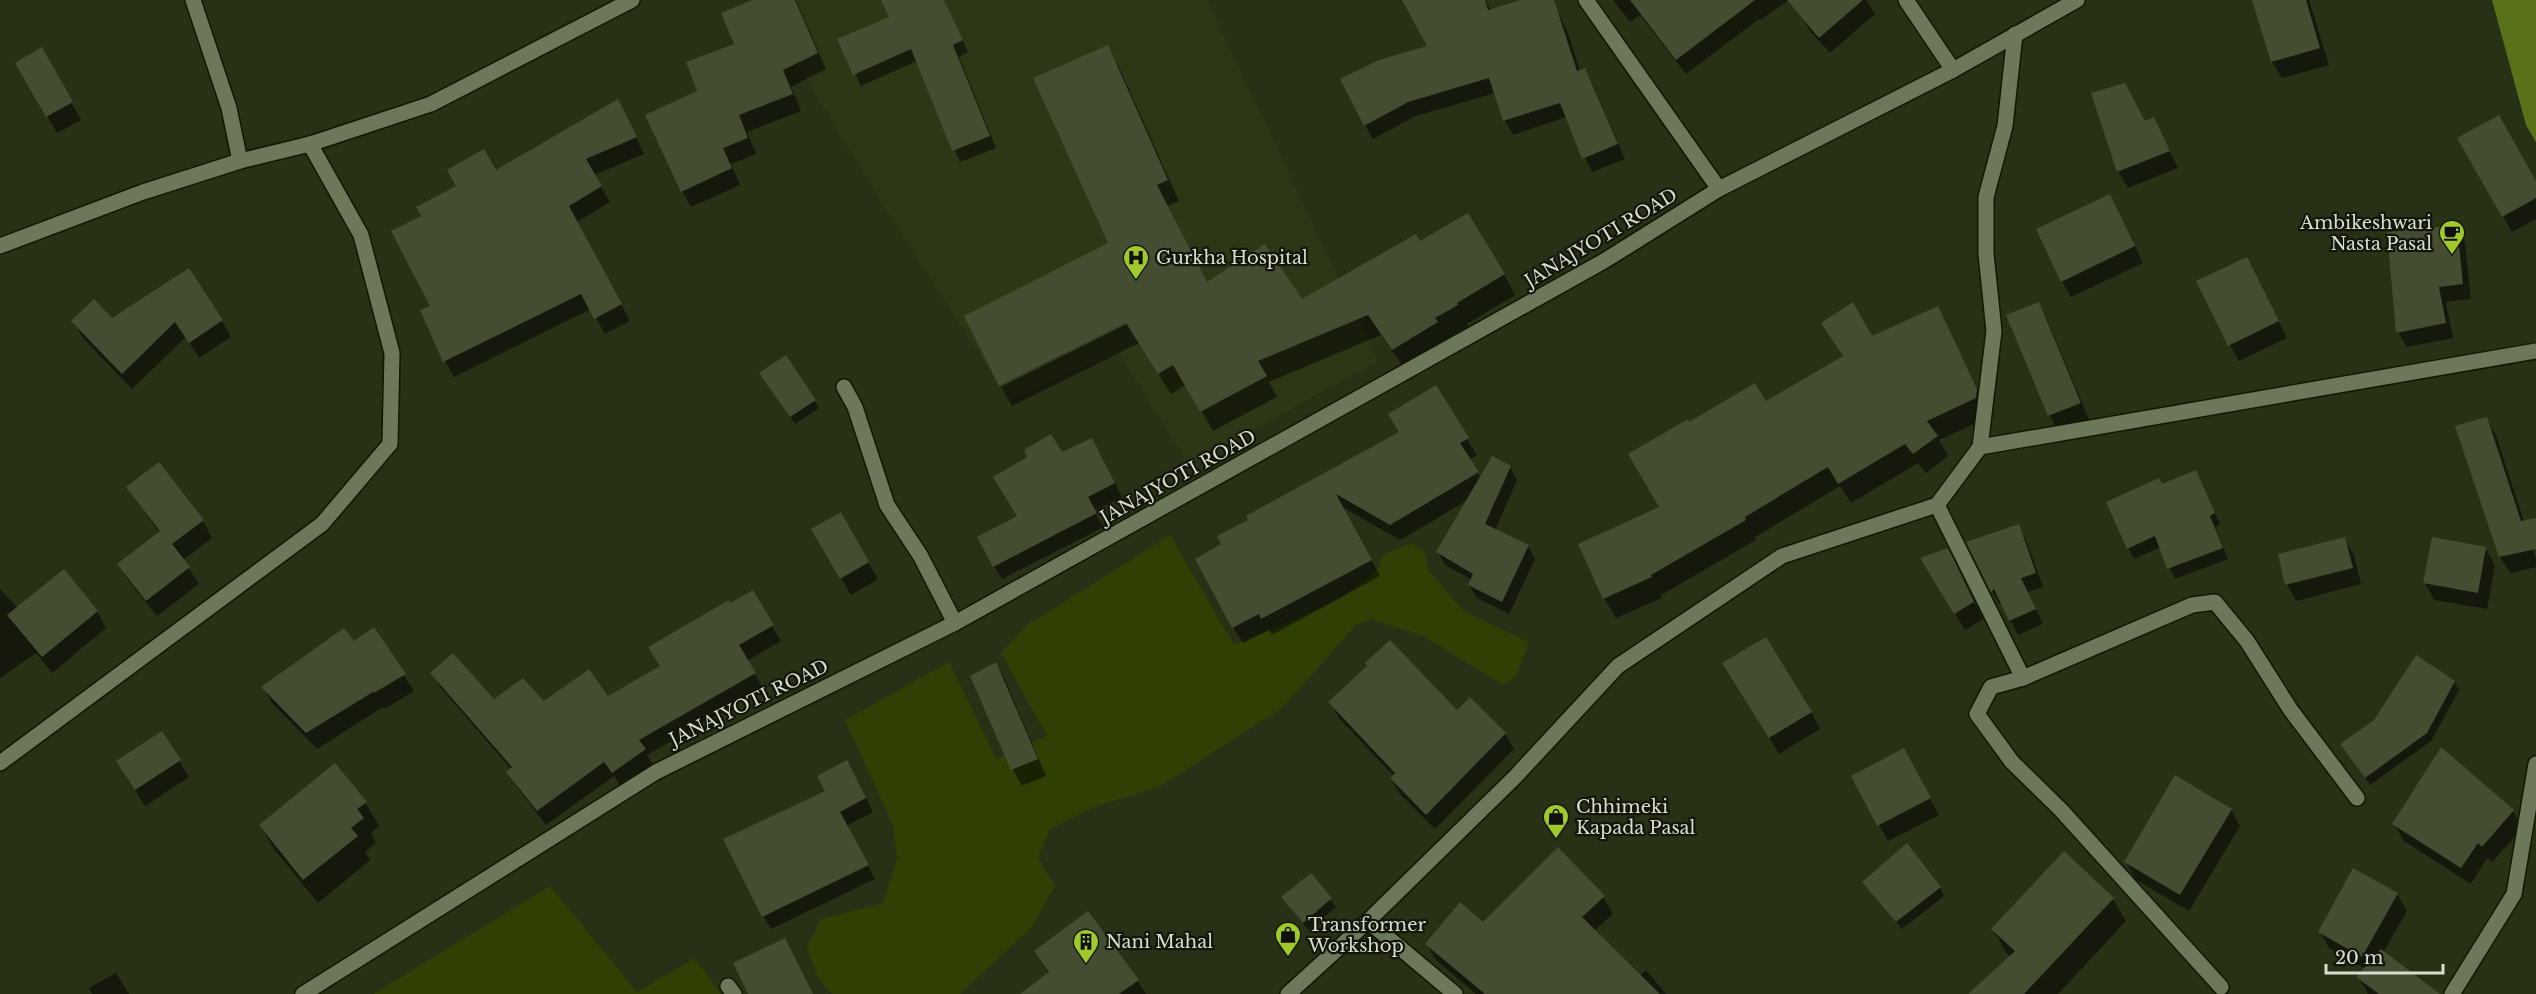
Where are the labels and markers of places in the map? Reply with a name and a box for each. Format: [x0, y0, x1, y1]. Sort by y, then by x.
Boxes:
place label: Ambikeshwari Nasta Pasal [2299, 212, 2432, 255]
cafe icon: Ambikeshwari Nasta Pasal [2437, 218, 2467, 256]
hospital icon: Gurkha Hospital [1121, 243, 1151, 281]
place label: Gurkha Hospital [1156, 247, 1308, 269]
place label: Chhimeki Kapada Pasal [1576, 796, 1696, 839]
shop icon: Chhimeki Kapada Pasal [1541, 802, 1571, 840]
place label: Transformer Workshop [1307, 914, 1426, 957]
shop icon: Transformer Workshop [1273, 920, 1303, 958]
building icon: Nani Mahal [1071, 927, 1101, 965]
place label: Nani Mahal [1106, 931, 1213, 953]

